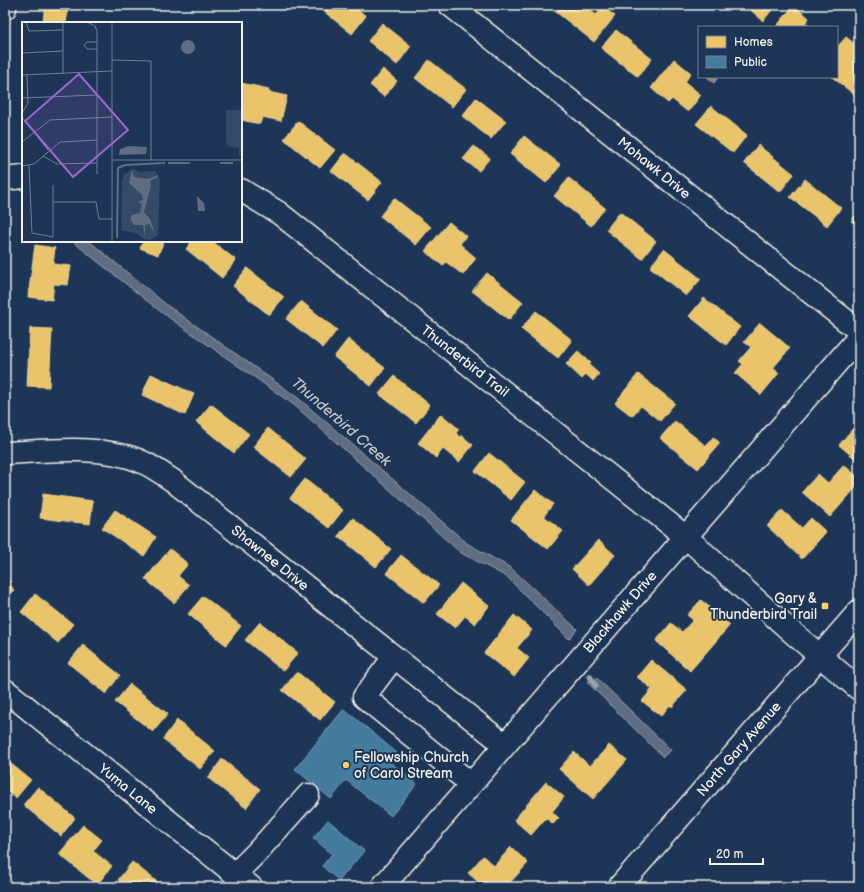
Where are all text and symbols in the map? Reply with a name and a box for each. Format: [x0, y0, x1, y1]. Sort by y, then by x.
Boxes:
inset map [22, 22, 242, 242]
legend [698, 26, 838, 78]
text: Homes [734, 35, 773, 50]
text: Public [734, 55, 767, 70]
street label: Mohawk Drive [614, 133, 694, 203]
street label: Thunderbird Trail [418, 321, 512, 401]
water label: Thunderbird Creek [287, 373, 395, 471]
street label: Shawnee Drive [228, 522, 312, 594]
street label: Blackhawk Drive [580, 567, 660, 657]
place label: Gary & Thunderbird Trail [710, 590, 817, 623]
marker: Gary & Thunderbird Trail [820, 601, 830, 611]
street label: North Gary Avenue [693, 698, 785, 800]
place label: Fellowship Church of Carol Stream [354, 749, 469, 782]
street label: Yuma Lane [95, 760, 161, 818]
marker: Fellowship Church of Carol Stream [341, 760, 351, 770]
scale bar [710, 840, 763, 866]
text: 20 m [716, 847, 743, 862]

